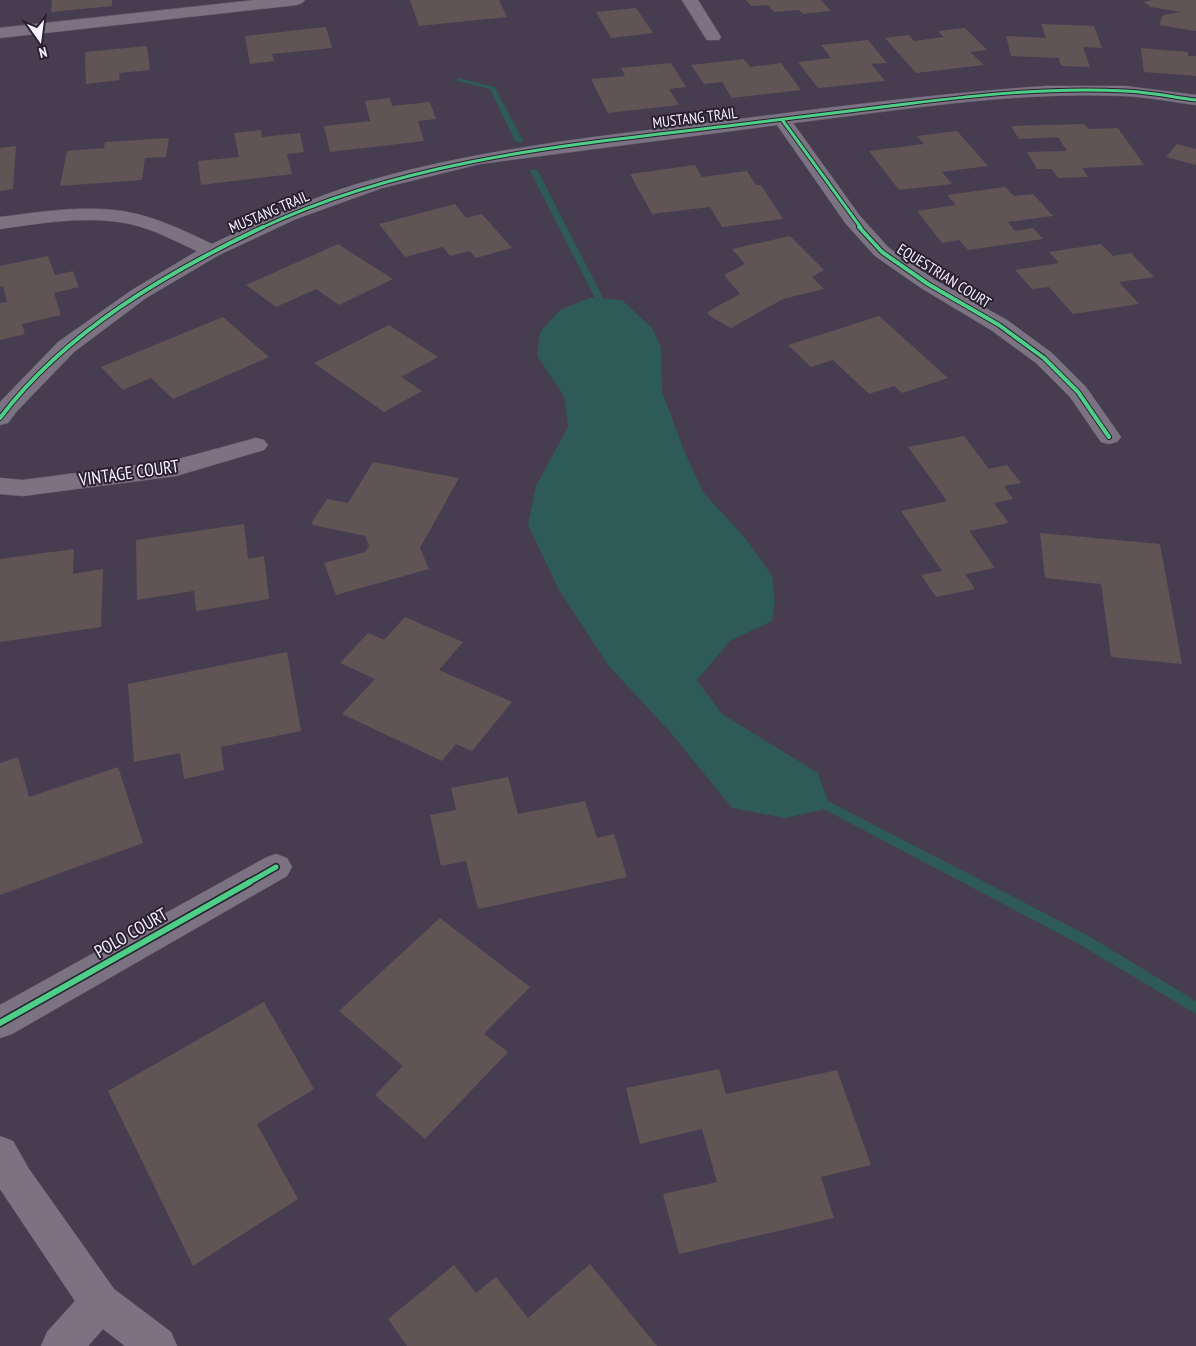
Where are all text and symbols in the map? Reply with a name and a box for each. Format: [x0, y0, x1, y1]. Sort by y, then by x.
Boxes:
north arrow [15, 15, 65, 65]
text: N [37, 43, 49, 62]
street label: MUSTANG TRAIL [651, 103, 739, 132]
street label: MUSTANG TRAIL [226, 186, 313, 237]
street label: EQUESTRIAN COURT [894, 239, 995, 312]
street label: VINTAGE COURT [76, 454, 180, 491]
street label: POLO COURT [90, 902, 172, 963]

